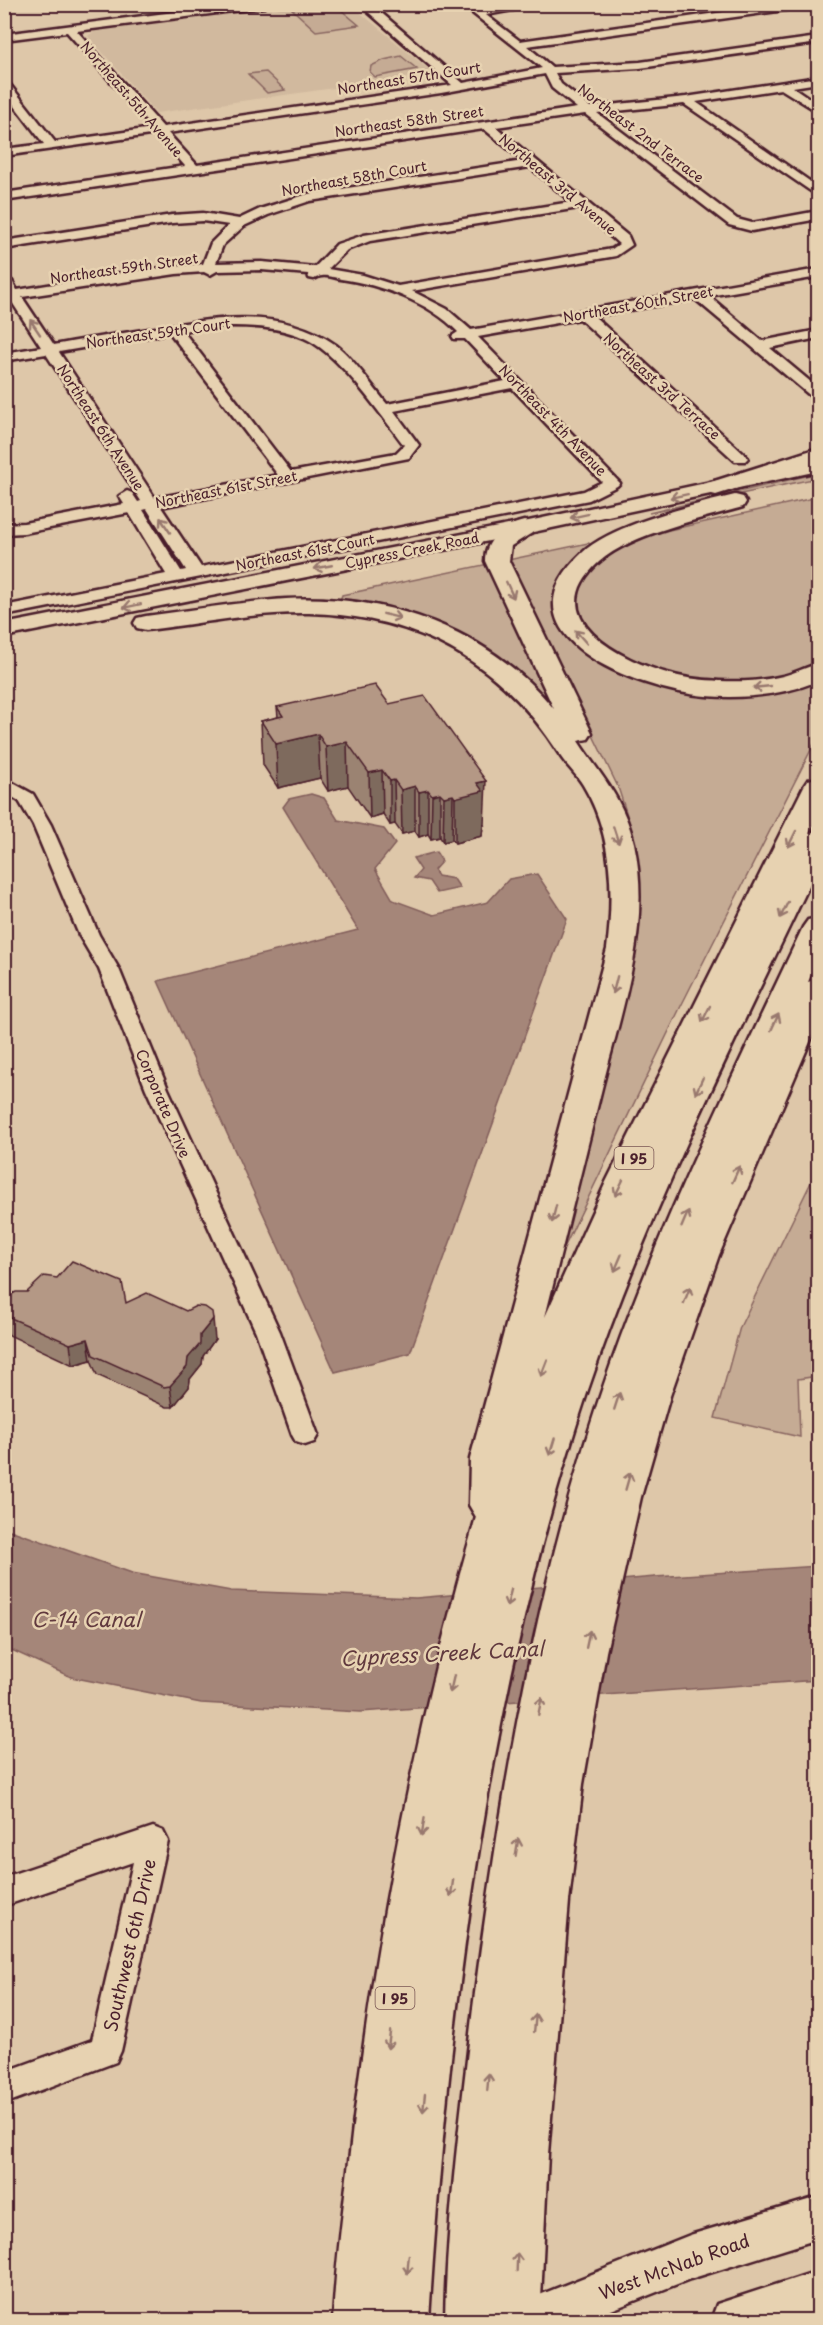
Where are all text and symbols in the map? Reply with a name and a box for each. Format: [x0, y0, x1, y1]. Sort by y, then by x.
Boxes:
street label: Northeast 5th Avenue [76, 37, 188, 161]
street label: Northeast 57th Court [336, 56, 483, 100]
street label: Northeast 2nd Terrace [574, 79, 708, 187]
street label: Northeast 58th Street [333, 100, 485, 142]
street label: Northeast 3rd Avenue [495, 128, 622, 240]
street label: Northeast 58th Court [280, 155, 429, 201]
street label: Northeast 59th Street [49, 247, 200, 289]
street label: Northeast 60th Street [561, 280, 715, 328]
street label: Northeast 59th Court [84, 312, 232, 354]
one-way arrow [29, 319, 41, 336]
street label: Northeast 3rd Terrace [599, 328, 725, 444]
street label: Northeast 6th Avenue [52, 360, 150, 495]
street label: Northeast 4th Avenue [494, 360, 612, 481]
street label: Northeast 61st Street [153, 465, 299, 513]
one-way arrow [670, 490, 689, 502]
one-way arrow [570, 511, 589, 522]
one-way arrow [158, 517, 170, 534]
street label: Cypress Creek Road [343, 527, 481, 573]
street label: Northeast 61st Court [234, 528, 376, 576]
one-way arrow [313, 562, 333, 573]
one-way arrow [505, 580, 517, 598]
one-way arrow [122, 601, 142, 612]
one-way arrow [382, 610, 401, 622]
one-way arrow [574, 629, 588, 645]
one-way arrow [753, 682, 773, 693]
one-way arrow [612, 825, 623, 844]
one-way arrow [786, 829, 798, 847]
one-way arrow [777, 901, 789, 919]
one-way arrow [608, 975, 620, 994]
one-way arrow [699, 1004, 711, 1022]
one-way arrow [769, 1014, 781, 1032]
street label: Corporate Drive [131, 1045, 197, 1161]
one-way arrow [692, 1076, 704, 1094]
road number: I 95 [614, 1147, 654, 1169]
one-way arrow [731, 1165, 743, 1183]
one-way arrow [613, 1179, 625, 1197]
one-way arrow [548, 1204, 560, 1223]
one-way arrow [680, 1210, 691, 1228]
one-way arrow [612, 1254, 623, 1272]
one-way arrow [682, 1286, 693, 1305]
one-way arrow [537, 1358, 548, 1377]
one-way arrow [612, 1392, 623, 1411]
one-way arrow [546, 1437, 557, 1456]
one-way arrow [623, 1472, 634, 1491]
one-way arrow [502, 1589, 514, 1608]
water label: C-14 Canal [32, 1604, 144, 1634]
one-way arrow [583, 1630, 594, 1650]
water label: Cypress Creek Canal [339, 1633, 548, 1673]
one-way arrow [445, 1674, 457, 1693]
one-way arrow [535, 1697, 546, 1717]
one-way arrow [417, 1816, 428, 1836]
one-way arrow [511, 1837, 522, 1857]
street label: Southwest 6th Drive [96, 1856, 162, 2034]
one-way arrow [446, 1878, 457, 1898]
road number: I 95 [376, 1987, 414, 2009]
one-way arrow [530, 2014, 541, 2034]
one-way arrow [383, 2030, 394, 2049]
one-way arrow [483, 2073, 494, 2092]
one-way arrow [418, 2092, 429, 2112]
street label: West McNab Road [595, 2226, 753, 2306]
one-way arrow [511, 2253, 522, 2273]
one-way arrow [403, 2255, 414, 2275]

